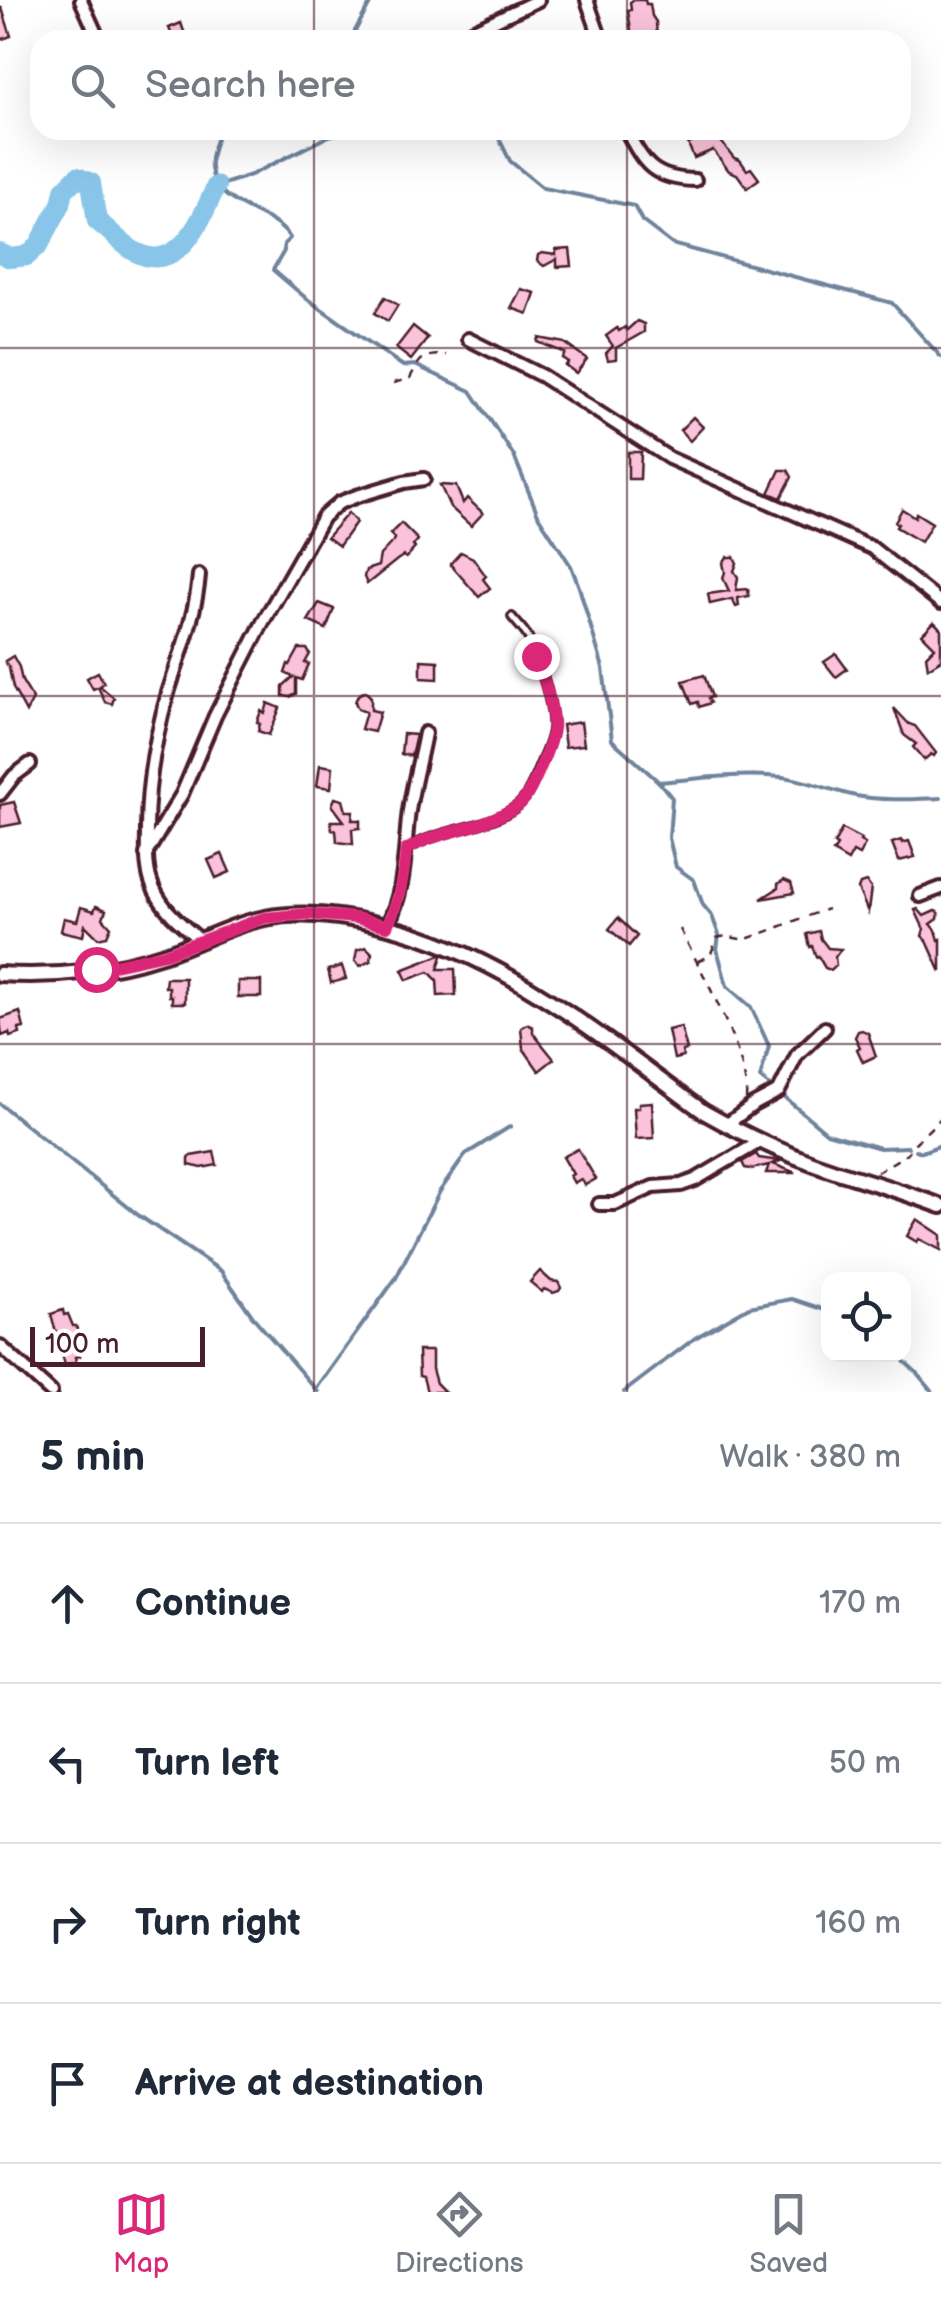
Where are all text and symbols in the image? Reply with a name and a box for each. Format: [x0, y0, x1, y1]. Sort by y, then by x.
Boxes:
search box [30, 30, 911, 140]
icon: search [65, 58, 120, 113]
text: Search here [145, 63, 356, 108]
route end [514, 634, 560, 680]
route start [74, 947, 120, 993]
map controls [821, 1272, 911, 1362]
button: locate [821, 1272, 911, 1362]
scale bar [30, 1322, 205, 1366]
text: 100 m [45, 1328, 119, 1361]
text: 5 min [40, 1432, 145, 1483]
text: Walk · 380 m [720, 1438, 901, 1477]
icon: ahead [40, 1576, 95, 1631]
text: Continue [135, 1581, 291, 1626]
text: 170 m [819, 1584, 901, 1623]
icon: left [40, 1736, 95, 1791]
text: Turn left [135, 1741, 279, 1786]
text: 50 m [829, 1744, 901, 1783]
icon: right [40, 1896, 95, 1951]
text: Turn right [135, 1901, 300, 1946]
text: 160 m [815, 1904, 901, 1943]
icon: arrive [40, 2056, 95, 2111]
text: Arrive at destination [135, 2061, 484, 2106]
tab: Map [113, 2187, 169, 2280]
tab: Directions [395, 2187, 524, 2280]
tab: Saved [750, 2187, 828, 2280]

